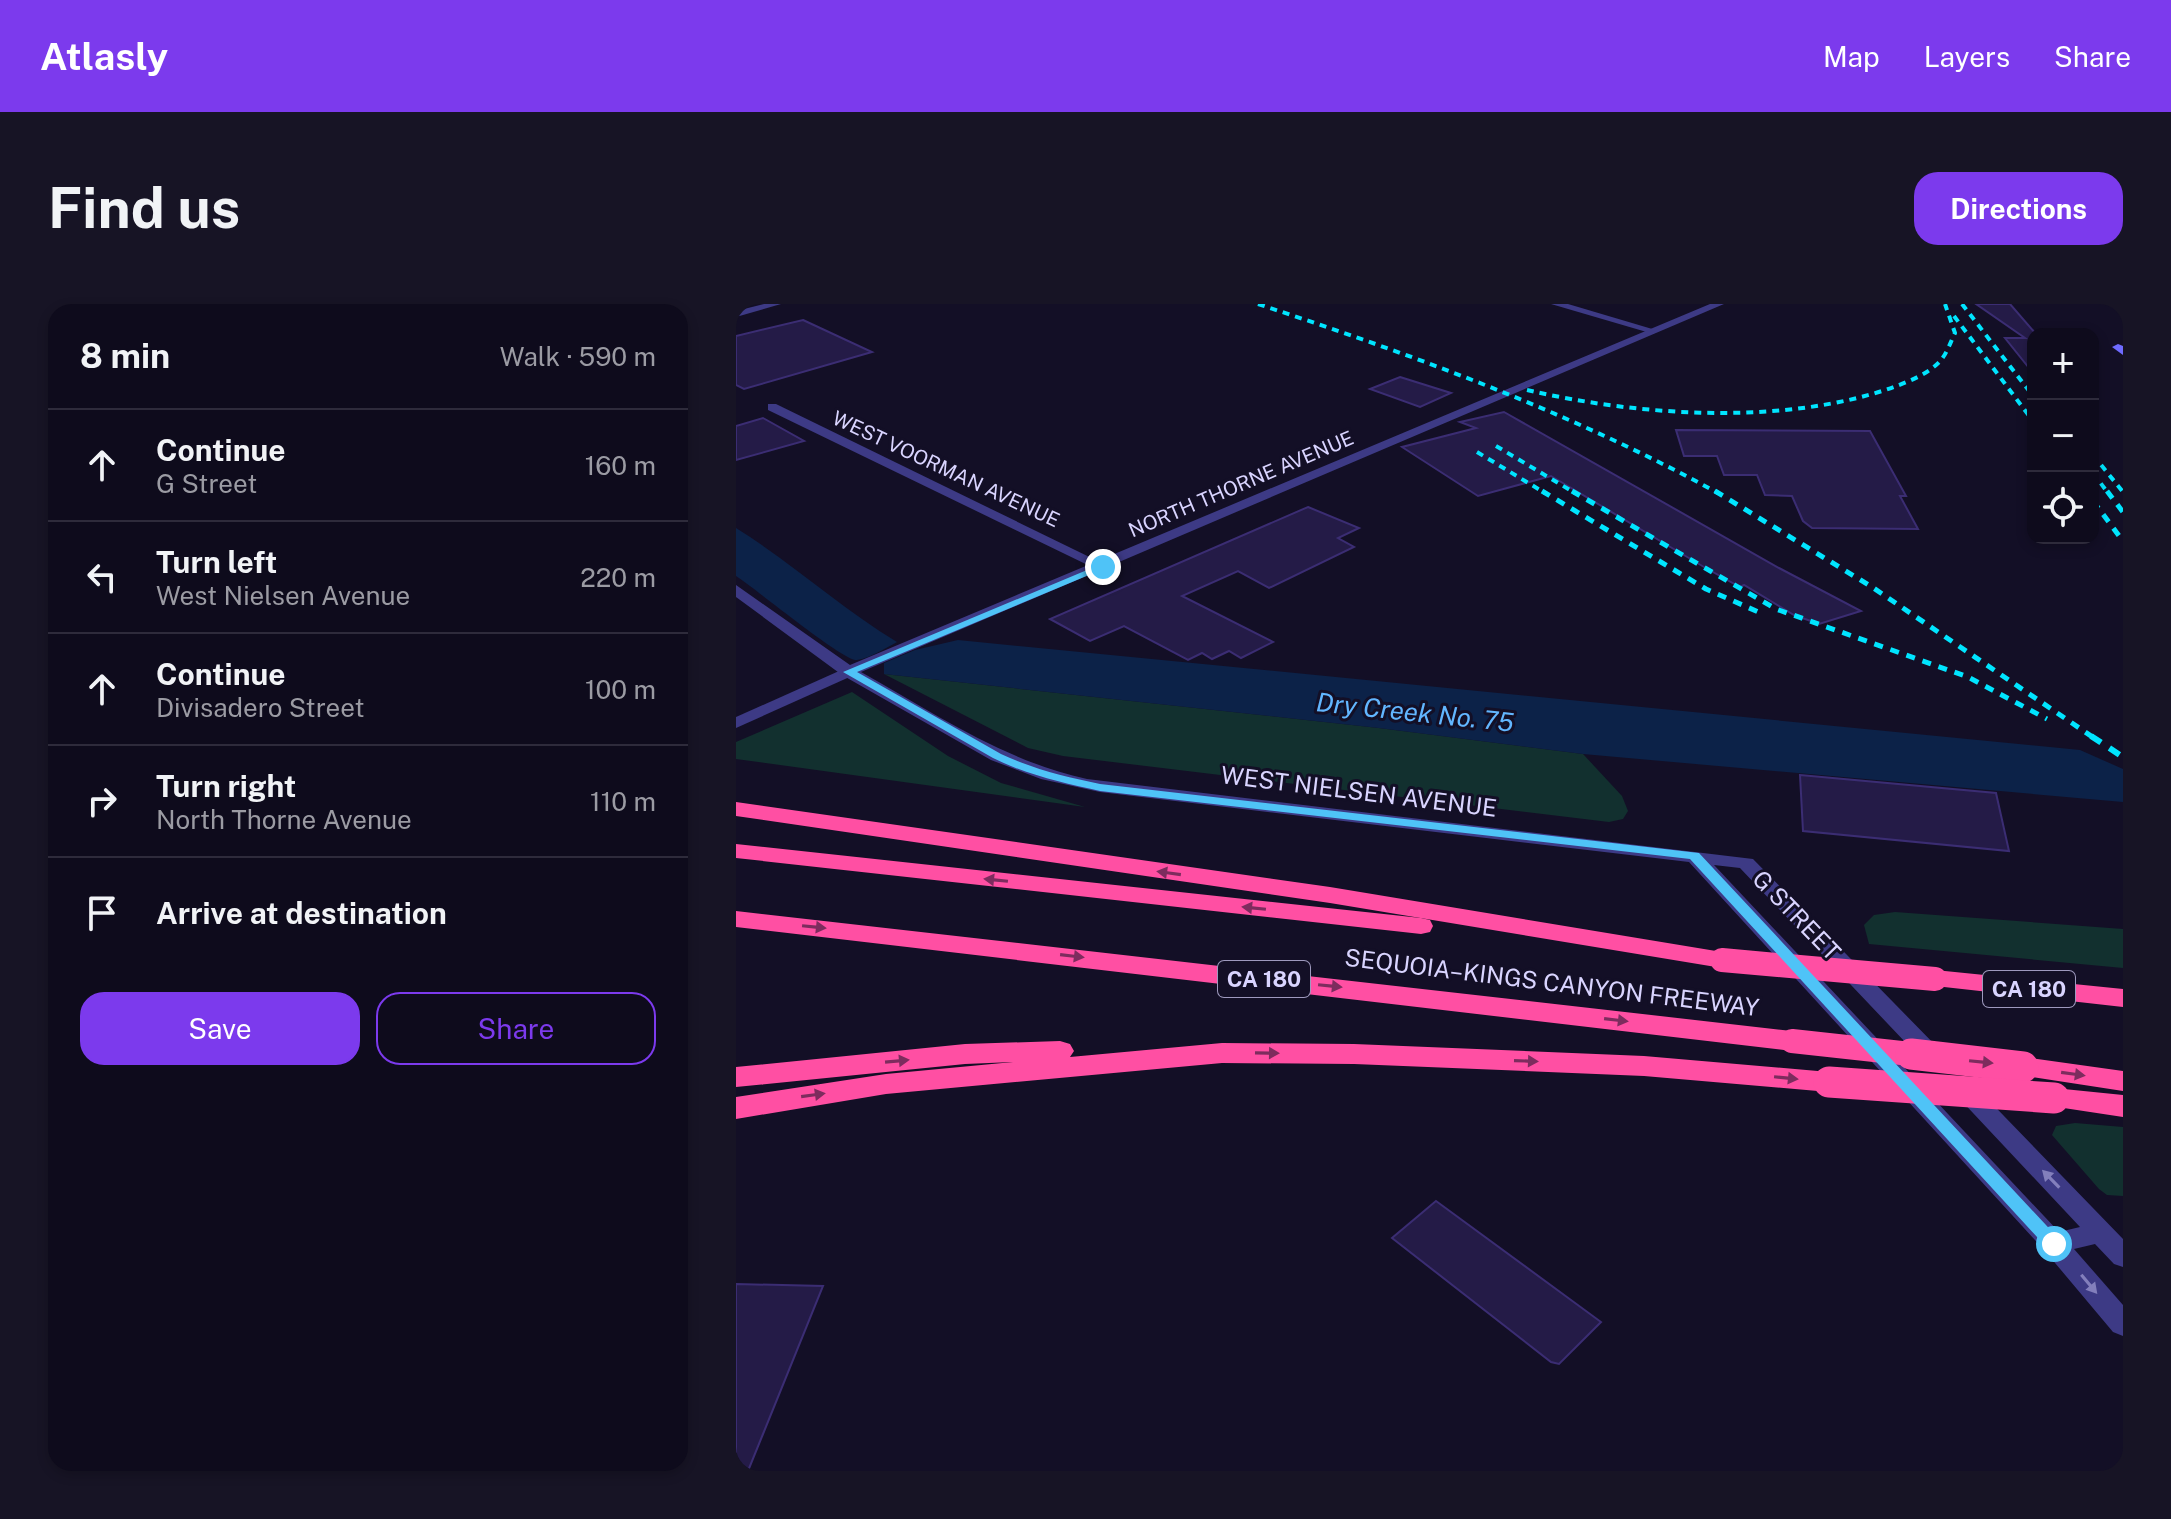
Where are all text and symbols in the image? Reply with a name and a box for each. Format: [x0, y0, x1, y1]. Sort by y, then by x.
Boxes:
text: Atlasly [40, 34, 168, 79]
text: Map [1823, 40, 1880, 73]
text: Layers [1924, 40, 2010, 73]
text: Share [2054, 40, 2131, 73]
button: Directions [1914, 172, 2123, 245]
text: Find us [48, 175, 240, 241]
map controls [2027, 328, 2099, 544]
button: + [2027, 328, 2099, 400]
text: 8 min [80, 336, 170, 376]
text: Walk · 590 m [500, 341, 656, 372]
button: − [2027, 400, 2099, 472]
street label: WEST VOORMAN AVENUE [829, 406, 1063, 532]
street label: NORTH THORNE AVENUE [1125, 426, 1357, 542]
text: Continue [156, 432, 286, 468]
icon: ahead [80, 443, 124, 487]
text: 160 m [585, 450, 656, 481]
text: G Street [156, 468, 257, 499]
button: locate [2027, 472, 2099, 544]
text: Turn left [156, 544, 277, 580]
route end [1085, 549, 1121, 585]
icon: left [80, 555, 124, 599]
text: 220 m [580, 562, 656, 593]
text: West Nielsen Avenue [156, 580, 410, 611]
text: Continue [156, 656, 286, 692]
icon: ahead [80, 667, 124, 711]
text: 100 m [585, 674, 656, 705]
water label: Dry Creek No. 75 [1315, 686, 1515, 738]
text: Divisadero Street [156, 692, 365, 723]
street label: WEST NIELSEN AVENUE [1219, 760, 1499, 822]
text: Turn right [156, 768, 296, 804]
icon: right [80, 779, 124, 823]
text: 110 m [590, 786, 656, 817]
text: North Thorne Avenue [156, 804, 412, 835]
street label: G STREET [1747, 864, 1847, 966]
one-way arrow [1156, 866, 1181, 879]
one-way arrow [983, 874, 1008, 887]
icon: arrive [80, 891, 124, 935]
text: Arrive at destination [156, 895, 447, 931]
one-way arrow [1241, 901, 1266, 914]
one-way arrow [801, 920, 826, 933]
street label: SEQUOIA–KINGS CANYON FREEWAY [1343, 943, 1761, 1021]
one-way arrow [1060, 950, 1085, 963]
road number: CA 180 [1218, 961, 1310, 997]
road number: CA 180 [1983, 971, 2075, 1007]
one-way arrow [1318, 980, 1343, 993]
button: Save [80, 992, 360, 1065]
button: Share [376, 992, 656, 1065]
one-way arrow [1604, 1014, 1629, 1027]
one-way arrow [1255, 1047, 1280, 1060]
one-way arrow [885, 1054, 910, 1067]
one-way arrow [1514, 1055, 1539, 1068]
one-way arrow [1969, 1056, 1994, 1069]
one-way arrow [2061, 1068, 2086, 1081]
one-way arrow [1774, 1071, 1799, 1084]
one-way arrow [801, 1088, 826, 1101]
one-way arrow [2042, 1170, 2060, 1189]
route start [2036, 1226, 2072, 1262]
one-way arrow [2080, 1273, 2097, 1293]

